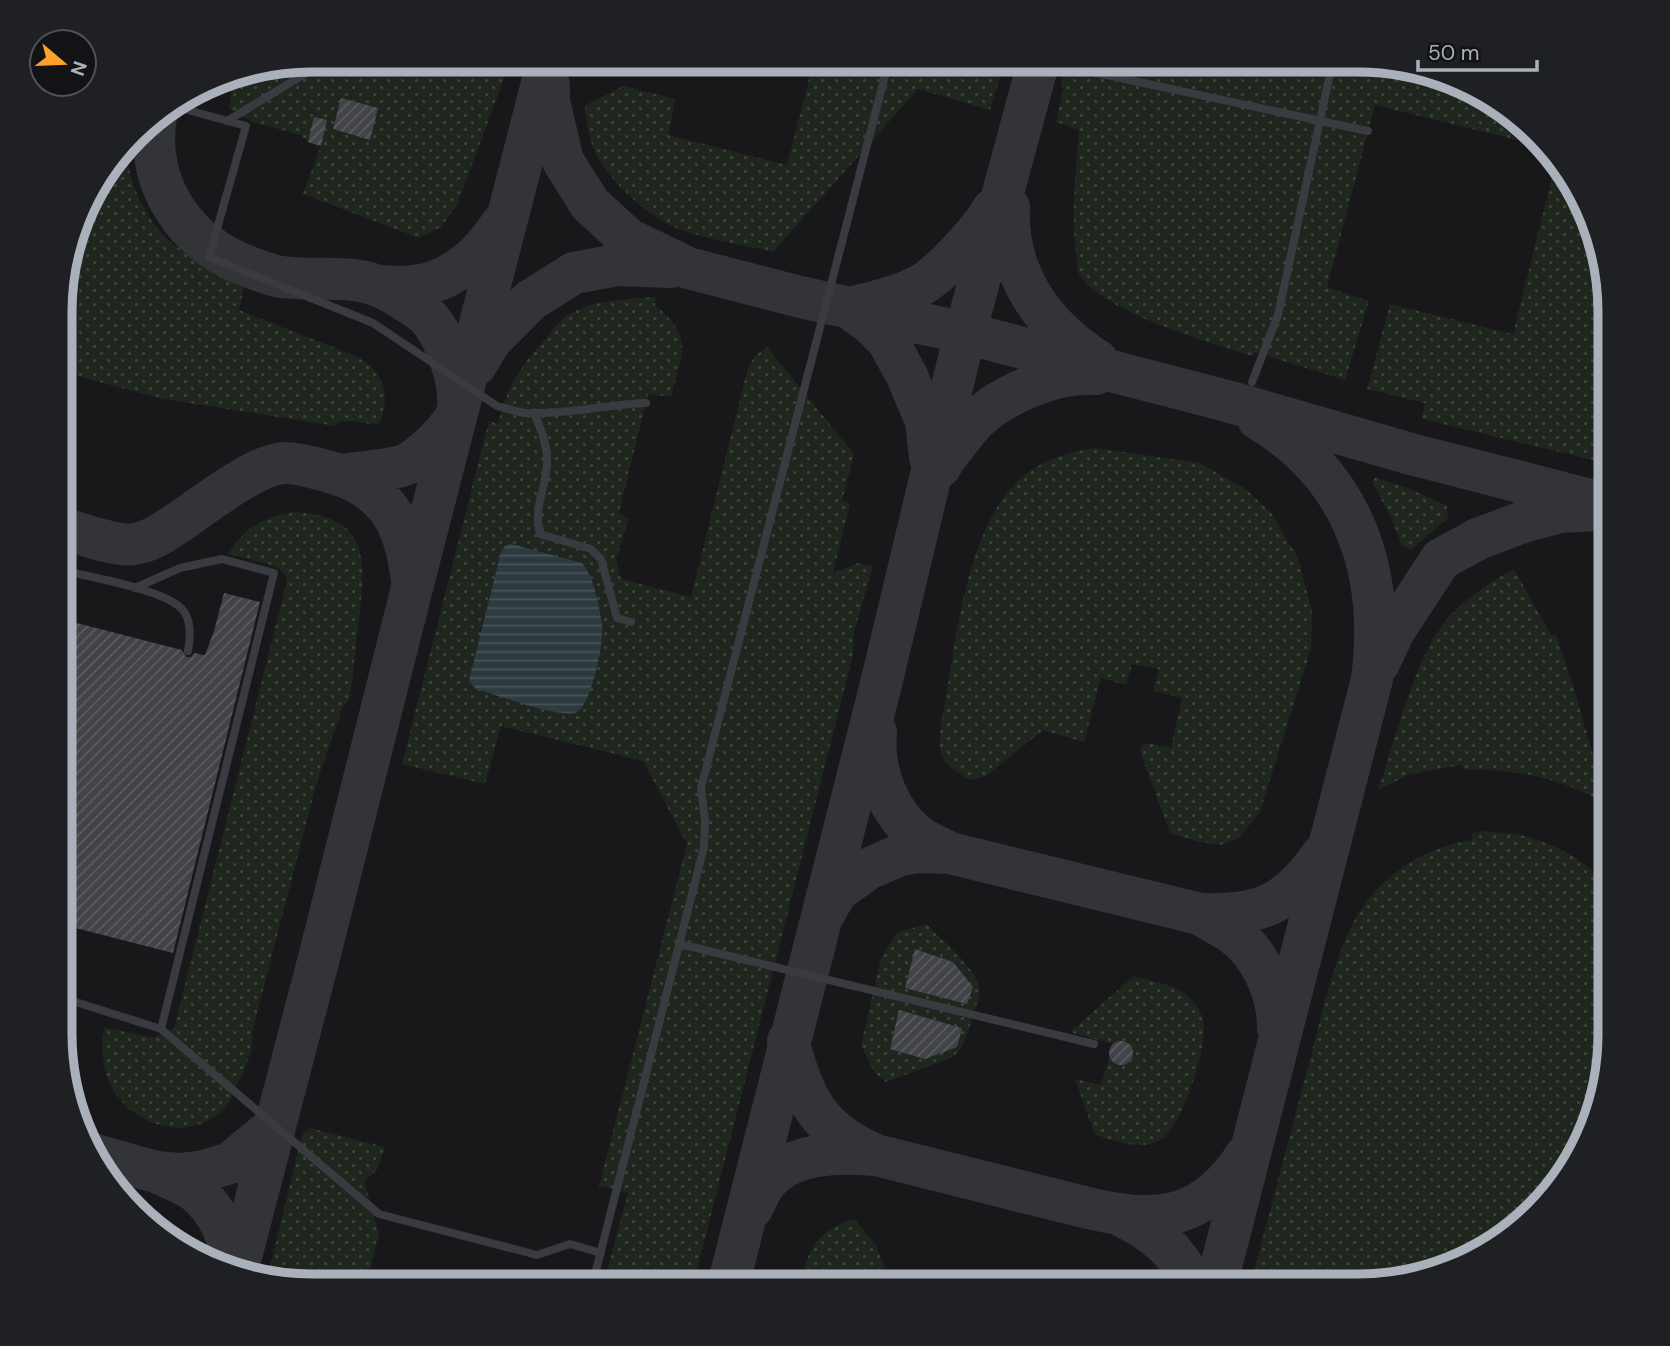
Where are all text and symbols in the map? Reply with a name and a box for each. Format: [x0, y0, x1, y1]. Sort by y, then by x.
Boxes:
north arrow [28, 28, 98, 98]
scale bar [1418, 28, 1537, 72]
text: 50 m [1428, 39, 1479, 67]
text: N [65, 58, 93, 79]

